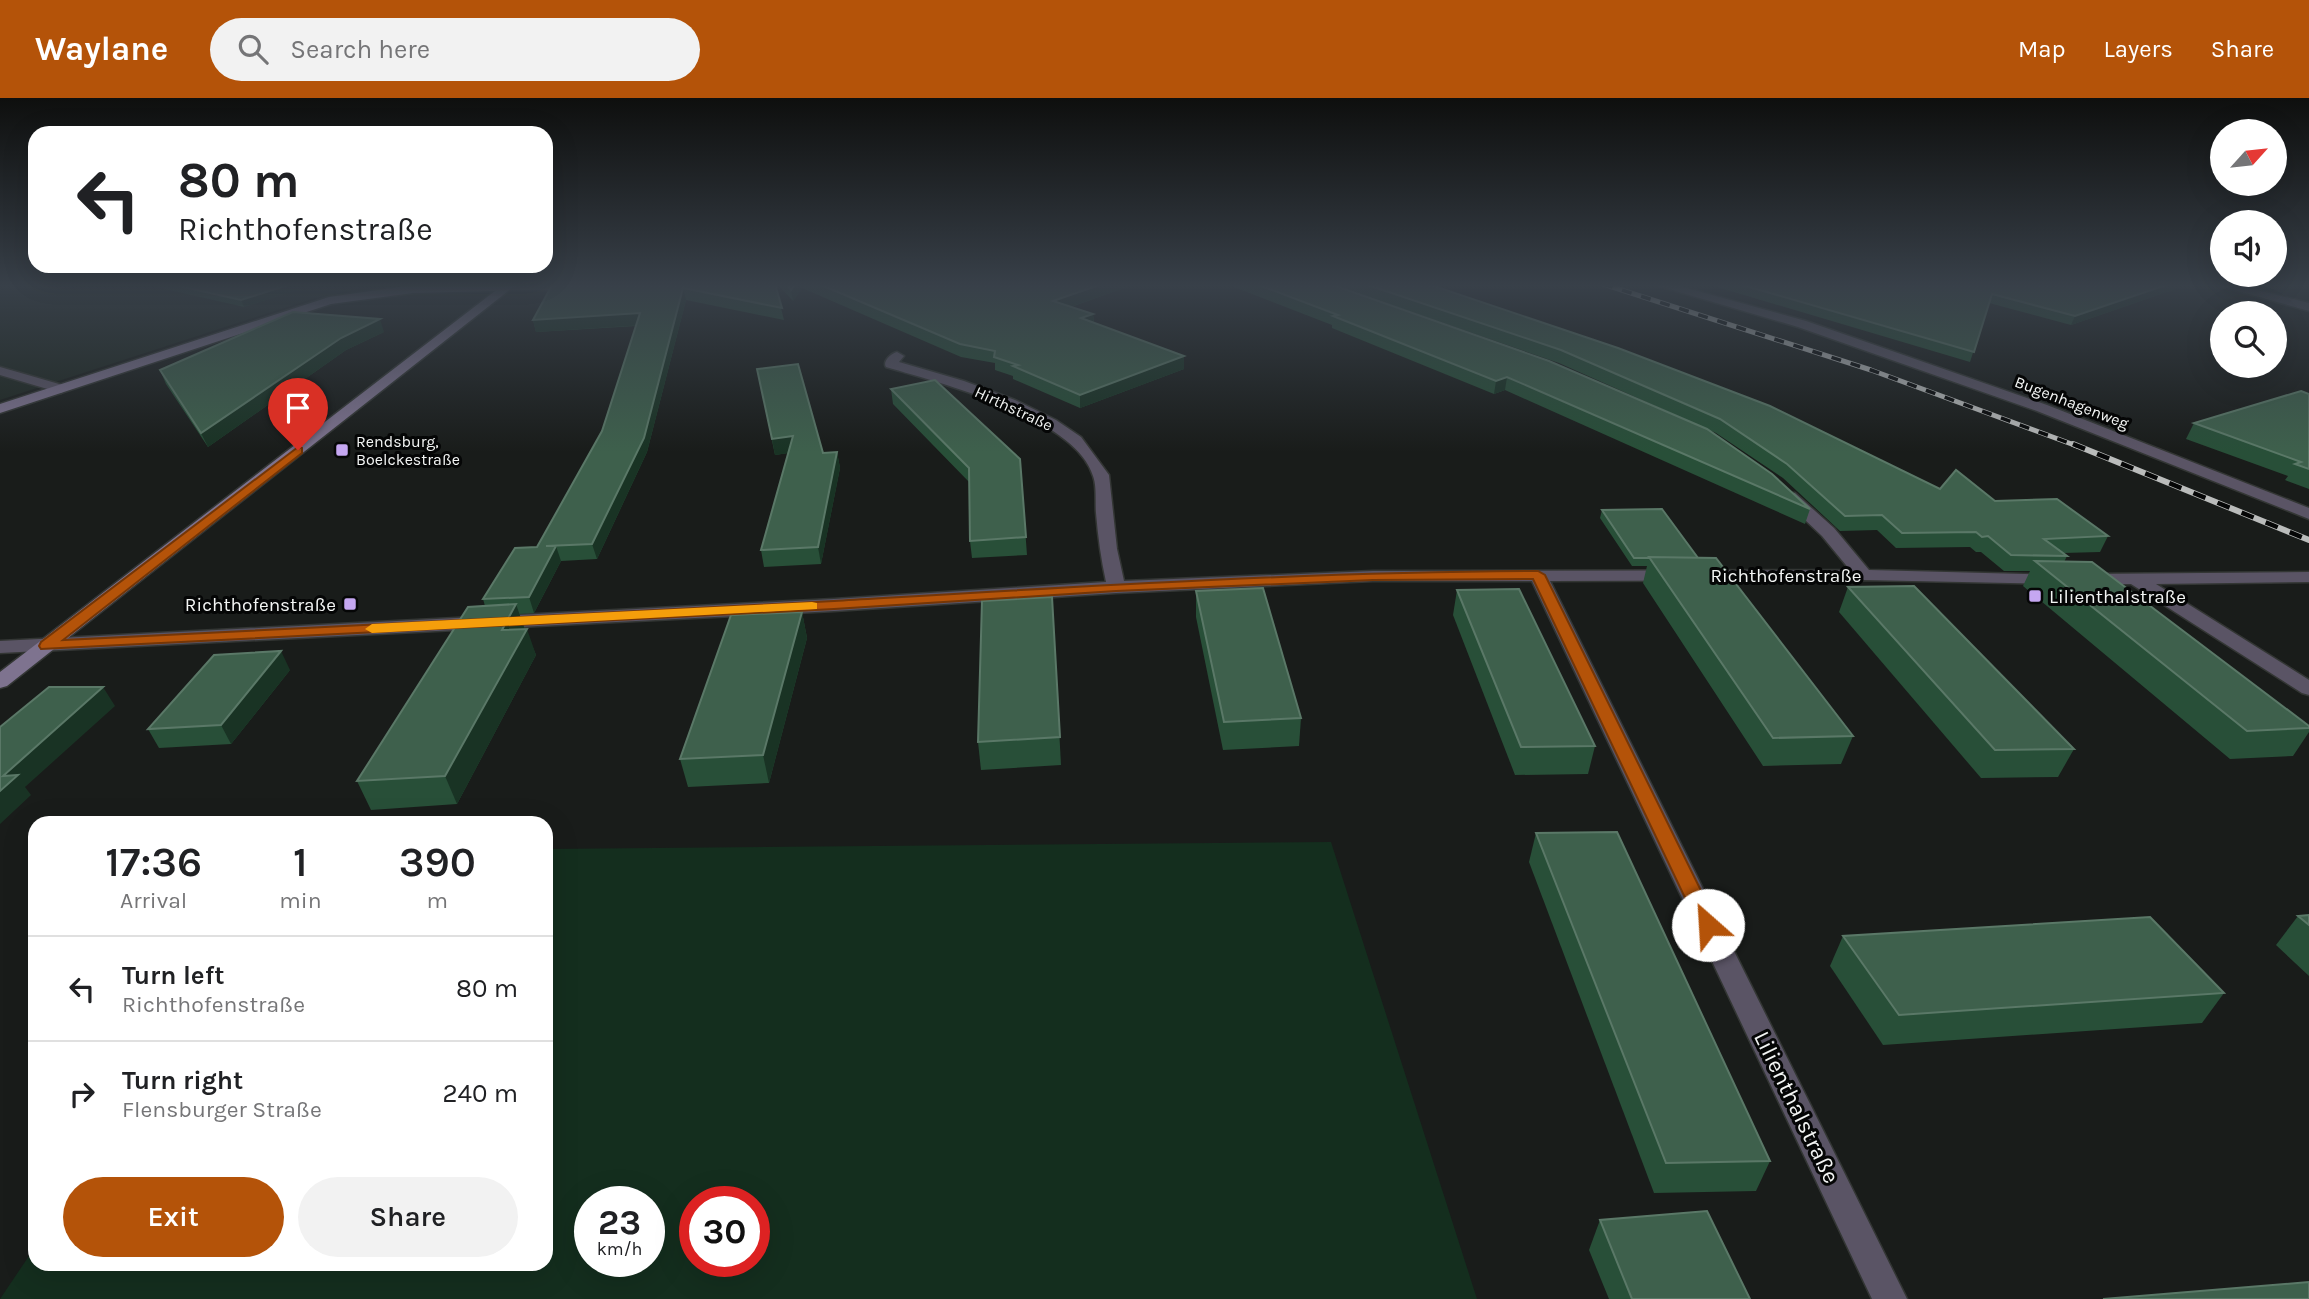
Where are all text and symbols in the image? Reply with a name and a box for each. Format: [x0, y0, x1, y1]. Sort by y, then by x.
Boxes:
search box [210, 18, 700, 81]
text: Waylane [35, 30, 168, 68]
icon: search [234, 30, 272, 68]
text: Search here [290, 34, 430, 65]
text: Map [2018, 35, 2066, 63]
text: Layers [2104, 35, 2173, 63]
text: Share [2211, 35, 2274, 63]
north arrow [2210, 119, 2287, 196]
map controls [2210, 119, 2287, 378]
text: 80 m [178, 152, 300, 209]
icon: left [63, 154, 154, 245]
button: sound [2210, 210, 2287, 287]
text: Richthofenstraße [178, 211, 433, 248]
button: search [2210, 301, 2287, 378]
street label: Bugenhagenweg [2012, 372, 2132, 433]
pin [268, 378, 328, 450]
street label: Hirthstraße [972, 382, 1056, 435]
icon: arrive [279, 389, 317, 427]
place label: Rendsburg, Boelckestraße [356, 432, 460, 469]
marker: Rendsburg, Boelckestraße [334, 442, 350, 458]
street label: Richthofenstraße [1710, 565, 1862, 587]
place label: Lilienthalstraße [2049, 586, 2186, 608]
marker: Lilienthalstraße [2027, 588, 2043, 604]
place label: Richthofenstraße [185, 594, 336, 616]
marker: Richthofenstraße [342, 596, 358, 612]
text: 17:36 [105, 837, 202, 887]
text: 1 [293, 837, 308, 887]
text: 390 [399, 837, 476, 887]
text: Arrival [120, 887, 187, 914]
text: min [279, 887, 322, 914]
text: m [427, 887, 448, 914]
position arrow [1671, 888, 1745, 962]
text: Turn left [122, 960, 224, 991]
icon: left [63, 970, 101, 1008]
text: 80 m [456, 973, 518, 1004]
text: Richthofenstraße [122, 991, 305, 1018]
street label: Lilienthalstraße [1748, 1027, 1845, 1188]
text: Turn right [122, 1065, 243, 1096]
icon: right [63, 1075, 101, 1113]
text: 240 m [442, 1078, 518, 1109]
text: Flensburger Straße [122, 1096, 322, 1123]
button: Exit [63, 1177, 284, 1257]
button: Share [298, 1177, 518, 1257]
speed limit sign: 30 [679, 1186, 770, 1277]
text: 23 [598, 1202, 641, 1243]
text: km/h [597, 1238, 642, 1260]

